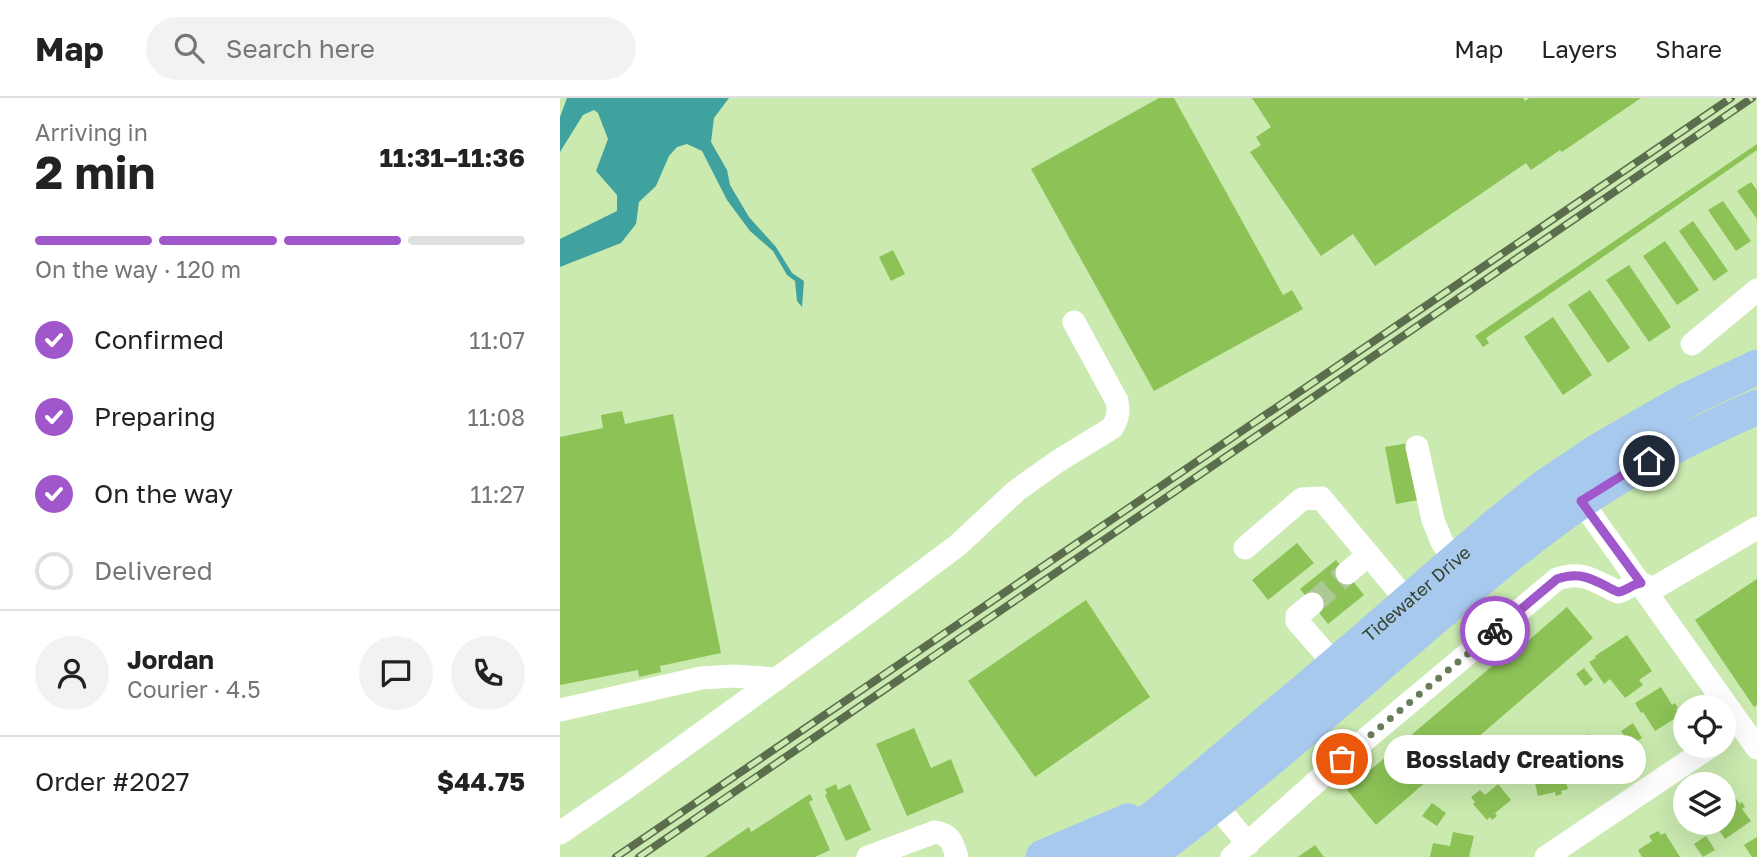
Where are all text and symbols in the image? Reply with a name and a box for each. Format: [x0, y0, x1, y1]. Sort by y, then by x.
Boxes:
search box [146, 17, 636, 80]
text: Map [35, 29, 104, 68]
icon: search [170, 29, 208, 67]
text: Search here [226, 33, 375, 64]
text: Map [1454, 34, 1503, 63]
text: Layers [1541, 34, 1617, 63]
text: Share [1655, 34, 1722, 63]
text: Arriving in [35, 118, 148, 146]
text: 11:31–11:36 [379, 142, 525, 173]
text: 2 min [35, 144, 155, 199]
text: On the way · 120 m [35, 255, 241, 283]
icon: check [35, 321, 73, 359]
text: Confirmed [94, 324, 224, 355]
text: 11:07 [469, 326, 525, 354]
icon: check [35, 398, 73, 436]
text: Preparing [94, 401, 216, 432]
text: 11:08 [468, 403, 525, 431]
pin [1619, 431, 1679, 491]
icon: home [1630, 442, 1668, 480]
icon: check [35, 475, 73, 513]
text: On the way [94, 478, 233, 509]
text: 11:27 [470, 480, 525, 508]
street label: Tidewater Drive [1358, 541, 1475, 646]
text: Delivered [94, 555, 213, 586]
courier [1460, 596, 1530, 666]
icon: bike [1476, 612, 1514, 650]
button: person [35, 636, 109, 710]
button: chat [359, 636, 433, 710]
button: phone [451, 636, 525, 710]
text: Jordan [127, 644, 214, 675]
text: Courier · 4.5 [127, 675, 260, 703]
map controls [1673, 695, 1736, 835]
button: locate [1673, 695, 1736, 758]
pin [1312, 729, 1372, 789]
callout: Bosslady Creations [1384, 734, 1646, 784]
icon: bag [1323, 740, 1361, 778]
text: Bosslady Creations [1406, 745, 1624, 773]
text: Order #2027 [35, 766, 190, 797]
text: $44.75 [437, 766, 525, 797]
button: layers [1673, 772, 1736, 835]

